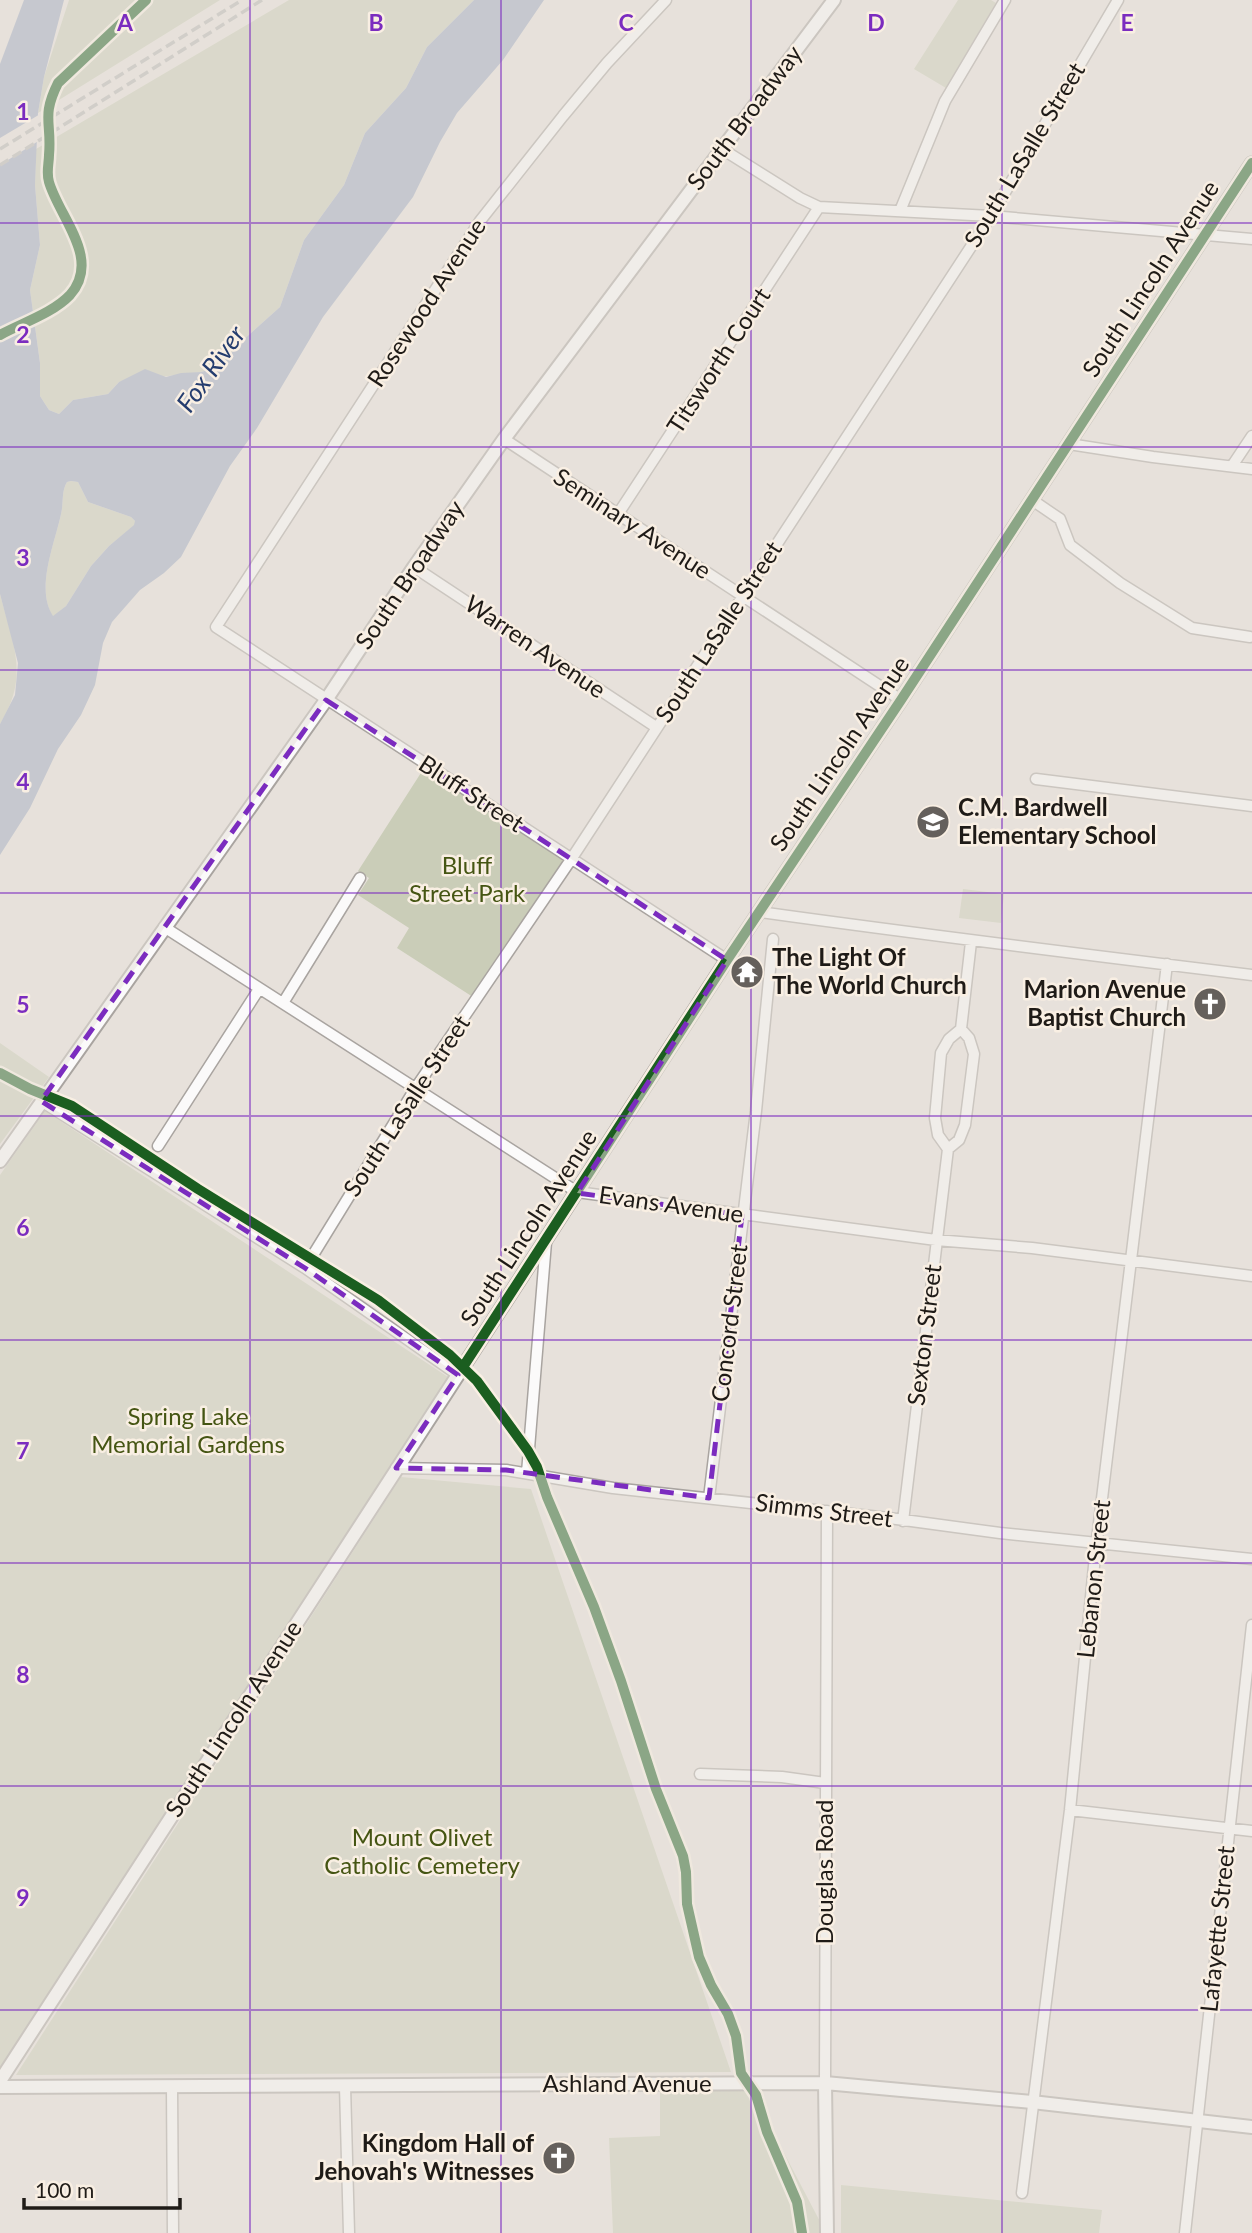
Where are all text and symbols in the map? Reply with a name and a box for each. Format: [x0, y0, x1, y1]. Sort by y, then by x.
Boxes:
text: A [116, 8, 134, 36]
text: B [368, 8, 384, 36]
text: C [618, 8, 634, 36]
text: D [867, 8, 885, 36]
text: E [1120, 8, 1134, 36]
street label: South Broadway [680, 39, 808, 195]
street label: South LaSalle Street [957, 56, 1090, 252]
text: 1 [16, 97, 30, 125]
street label: South Lincoln Avenue [1075, 175, 1224, 382]
street label: Rosewood Avenue [360, 213, 491, 392]
street label: Titsworth Court [660, 281, 776, 439]
water label: Fox River [169, 318, 252, 418]
text: 2 [16, 320, 30, 348]
street label: Seminary Avenue [549, 461, 717, 584]
street label: South Broadway [348, 494, 470, 654]
street label: South LaSalle Street [648, 535, 787, 727]
text: 3 [16, 543, 30, 571]
street label: Warren Avenue [460, 588, 612, 703]
street label: South Lincoln Avenue [763, 650, 915, 856]
street label: Bluff Street [414, 748, 530, 838]
text: 4 [16, 767, 30, 795]
place label: C.M. Bardwell Elementary School [958, 792, 1157, 849]
school or university icon: C.M. Bardwell Elementary School [914, 803, 952, 841]
park label: Bluff Street Park [409, 850, 526, 907]
place label: The Light Of The World Church [772, 942, 967, 999]
temple icon: The Light Of The World Church [728, 953, 766, 991]
place label: Marion Avenue Baptist Church [1023, 974, 1186, 1031]
church icon: Marion Avenue Baptist Church [1191, 985, 1229, 1023]
text: 5 [16, 990, 30, 1018]
street label: South LaSalle Street [336, 1009, 475, 1201]
street label: South Lincoln Avenue [453, 1124, 602, 1331]
street label: Evans Avenue [597, 1179, 745, 1228]
text: 6 [16, 1213, 30, 1241]
street label: Concord Street [704, 1242, 753, 1403]
street label: Sexton Street [900, 1262, 947, 1407]
park label: Spring Lake Memorial Gardens [91, 1401, 285, 1458]
text: 7 [16, 1436, 30, 1464]
street label: Simms Street [754, 1487, 895, 1532]
street label: Lebanon Street [1070, 1498, 1115, 1660]
street label: South Lincoln Avenue [158, 1615, 307, 1822]
text: 8 [16, 1660, 30, 1688]
street label: Douglas Road [809, 1800, 838, 1944]
park label: Mount Olivet Catholic Cemetery [324, 1822, 520, 1879]
street label: Lafayette Street [1193, 1844, 1240, 2013]
text: 9 [16, 1883, 30, 1911]
street label: Ashland Avenue [542, 2068, 712, 2097]
place label: Kingdom Hall of Jehovah's Witnesses [315, 2128, 534, 2185]
church icon: Kingdom Hall of Jehovah's Witnesses [540, 2139, 578, 2177]
scale bar [24, 2166, 180, 2210]
text: 100 m [35, 2177, 94, 2202]

